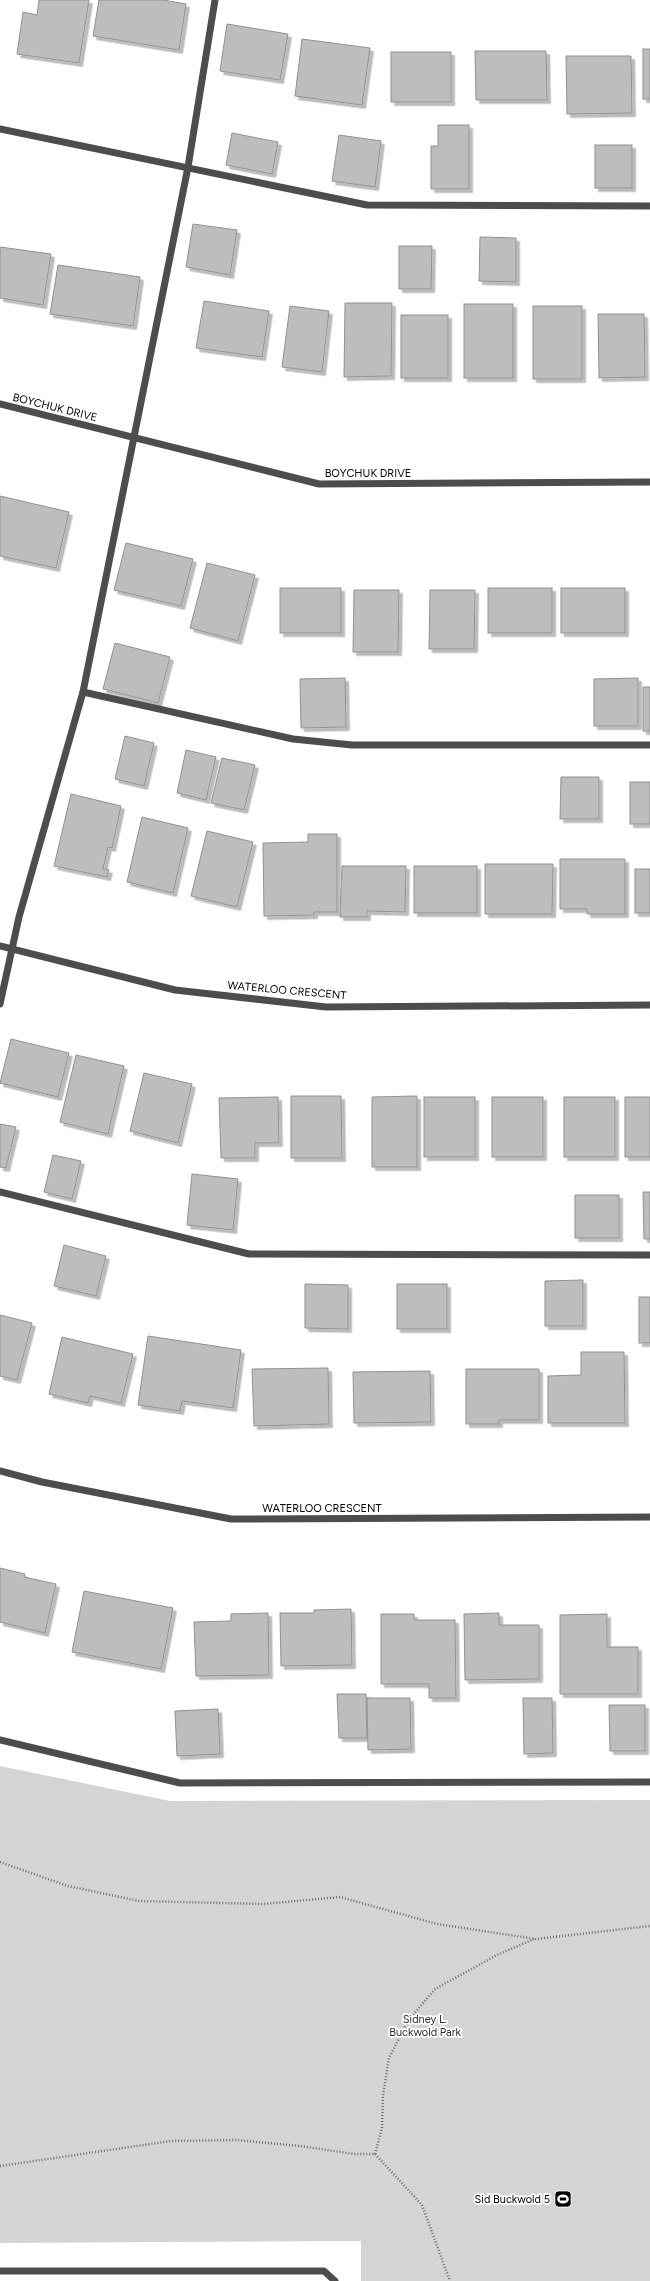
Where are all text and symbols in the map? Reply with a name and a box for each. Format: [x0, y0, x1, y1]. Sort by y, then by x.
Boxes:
street label: BOYCHUK DRIVE [11, 391, 99, 424]
street label: BOYCHUK DRIVE [325, 467, 411, 480]
street label: WATERLOO CRESCENT [227, 979, 347, 1002]
street label: WATERLOO CRESCENT [262, 1502, 382, 1515]
park label: Sidney L. Buckwold Park [389, 2013, 461, 2039]
sports icon: Sid Buckwold 5 [553, 2189, 573, 2209]
place label: Sid Buckwold 5 [475, 2193, 550, 2206]

